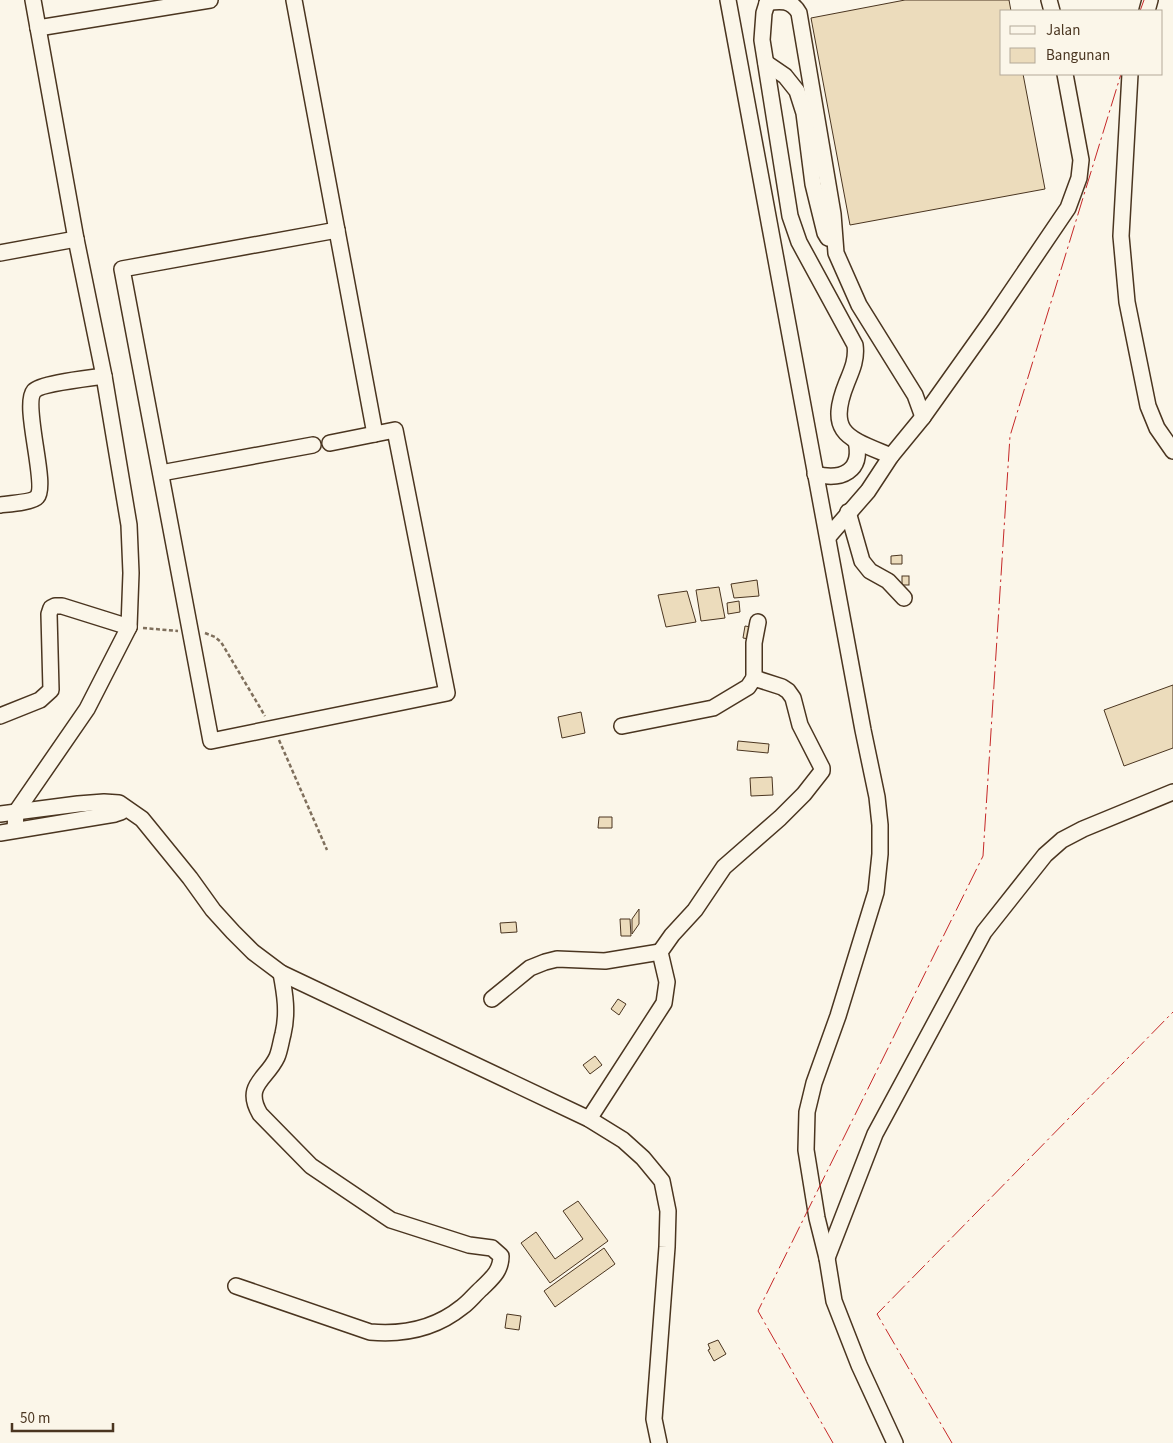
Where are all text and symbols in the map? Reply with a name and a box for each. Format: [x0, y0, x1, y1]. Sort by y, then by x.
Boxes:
legend [1000, 10, 1163, 75]
text: Jalan [1046, 20, 1080, 41]
text: Bangunan [1046, 45, 1110, 66]
scale bar [12, 1400, 114, 1432]
text: 50 m [20, 1408, 50, 1429]

